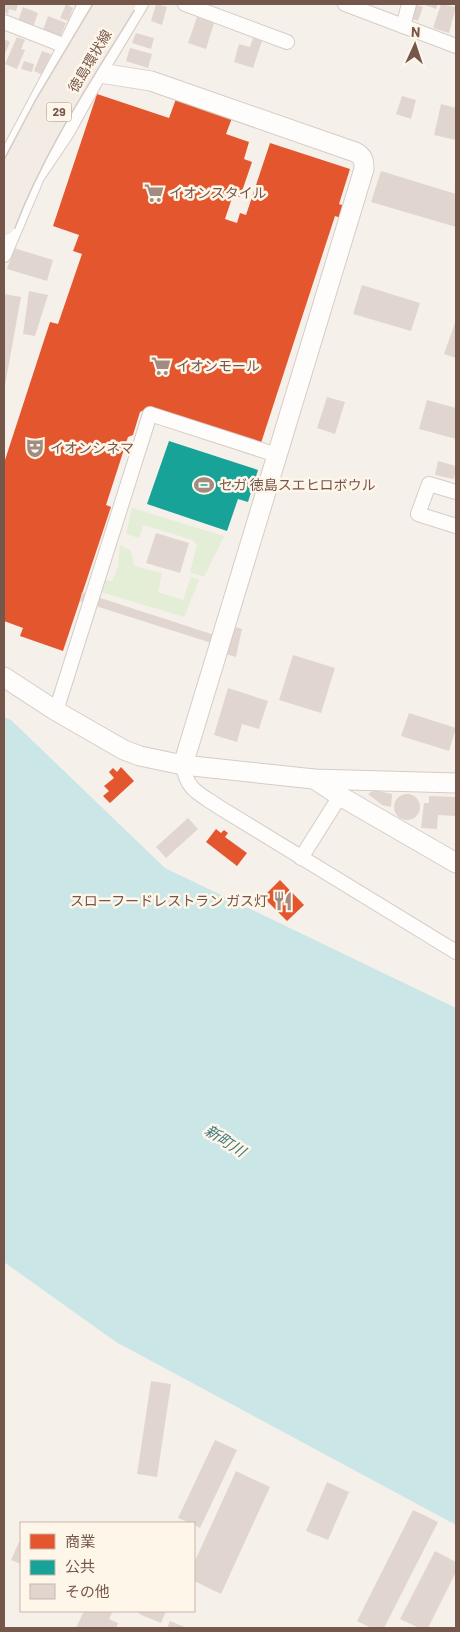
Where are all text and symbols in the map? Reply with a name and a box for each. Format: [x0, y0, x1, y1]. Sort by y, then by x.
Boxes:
north arrow [390, 20, 440, 70]
text: N [411, 23, 421, 40]
street label: 徳島環状線 [64, 26, 115, 95]
road number: 29 [46, 102, 72, 121]
supermarket icon: イオンスタイル [143, 182, 165, 204]
place label: イオンスタイル [169, 184, 267, 201]
supermarket icon: イオンモール [150, 355, 172, 377]
place label: イオンモール [176, 357, 260, 374]
theatre icon: イオンシネマ [24, 437, 46, 459]
place label: イオンシネマ [50, 439, 134, 456]
sports icon: セガ 徳島スエヒロボウル [193, 474, 215, 496]
place label: セガ 徳島スエヒロボウル [219, 476, 376, 493]
restaurant icon: スローフードレストラン ガス灯 [272, 890, 294, 912]
place label: スローフードレストラン ガス灯 [70, 892, 268, 909]
water label: 新町川 [202, 1120, 251, 1161]
legend [20, 1522, 195, 1612]
text: 商業 [65, 1532, 95, 1550]
text: 公共 [65, 1557, 95, 1575]
text: その他 [65, 1582, 110, 1600]

